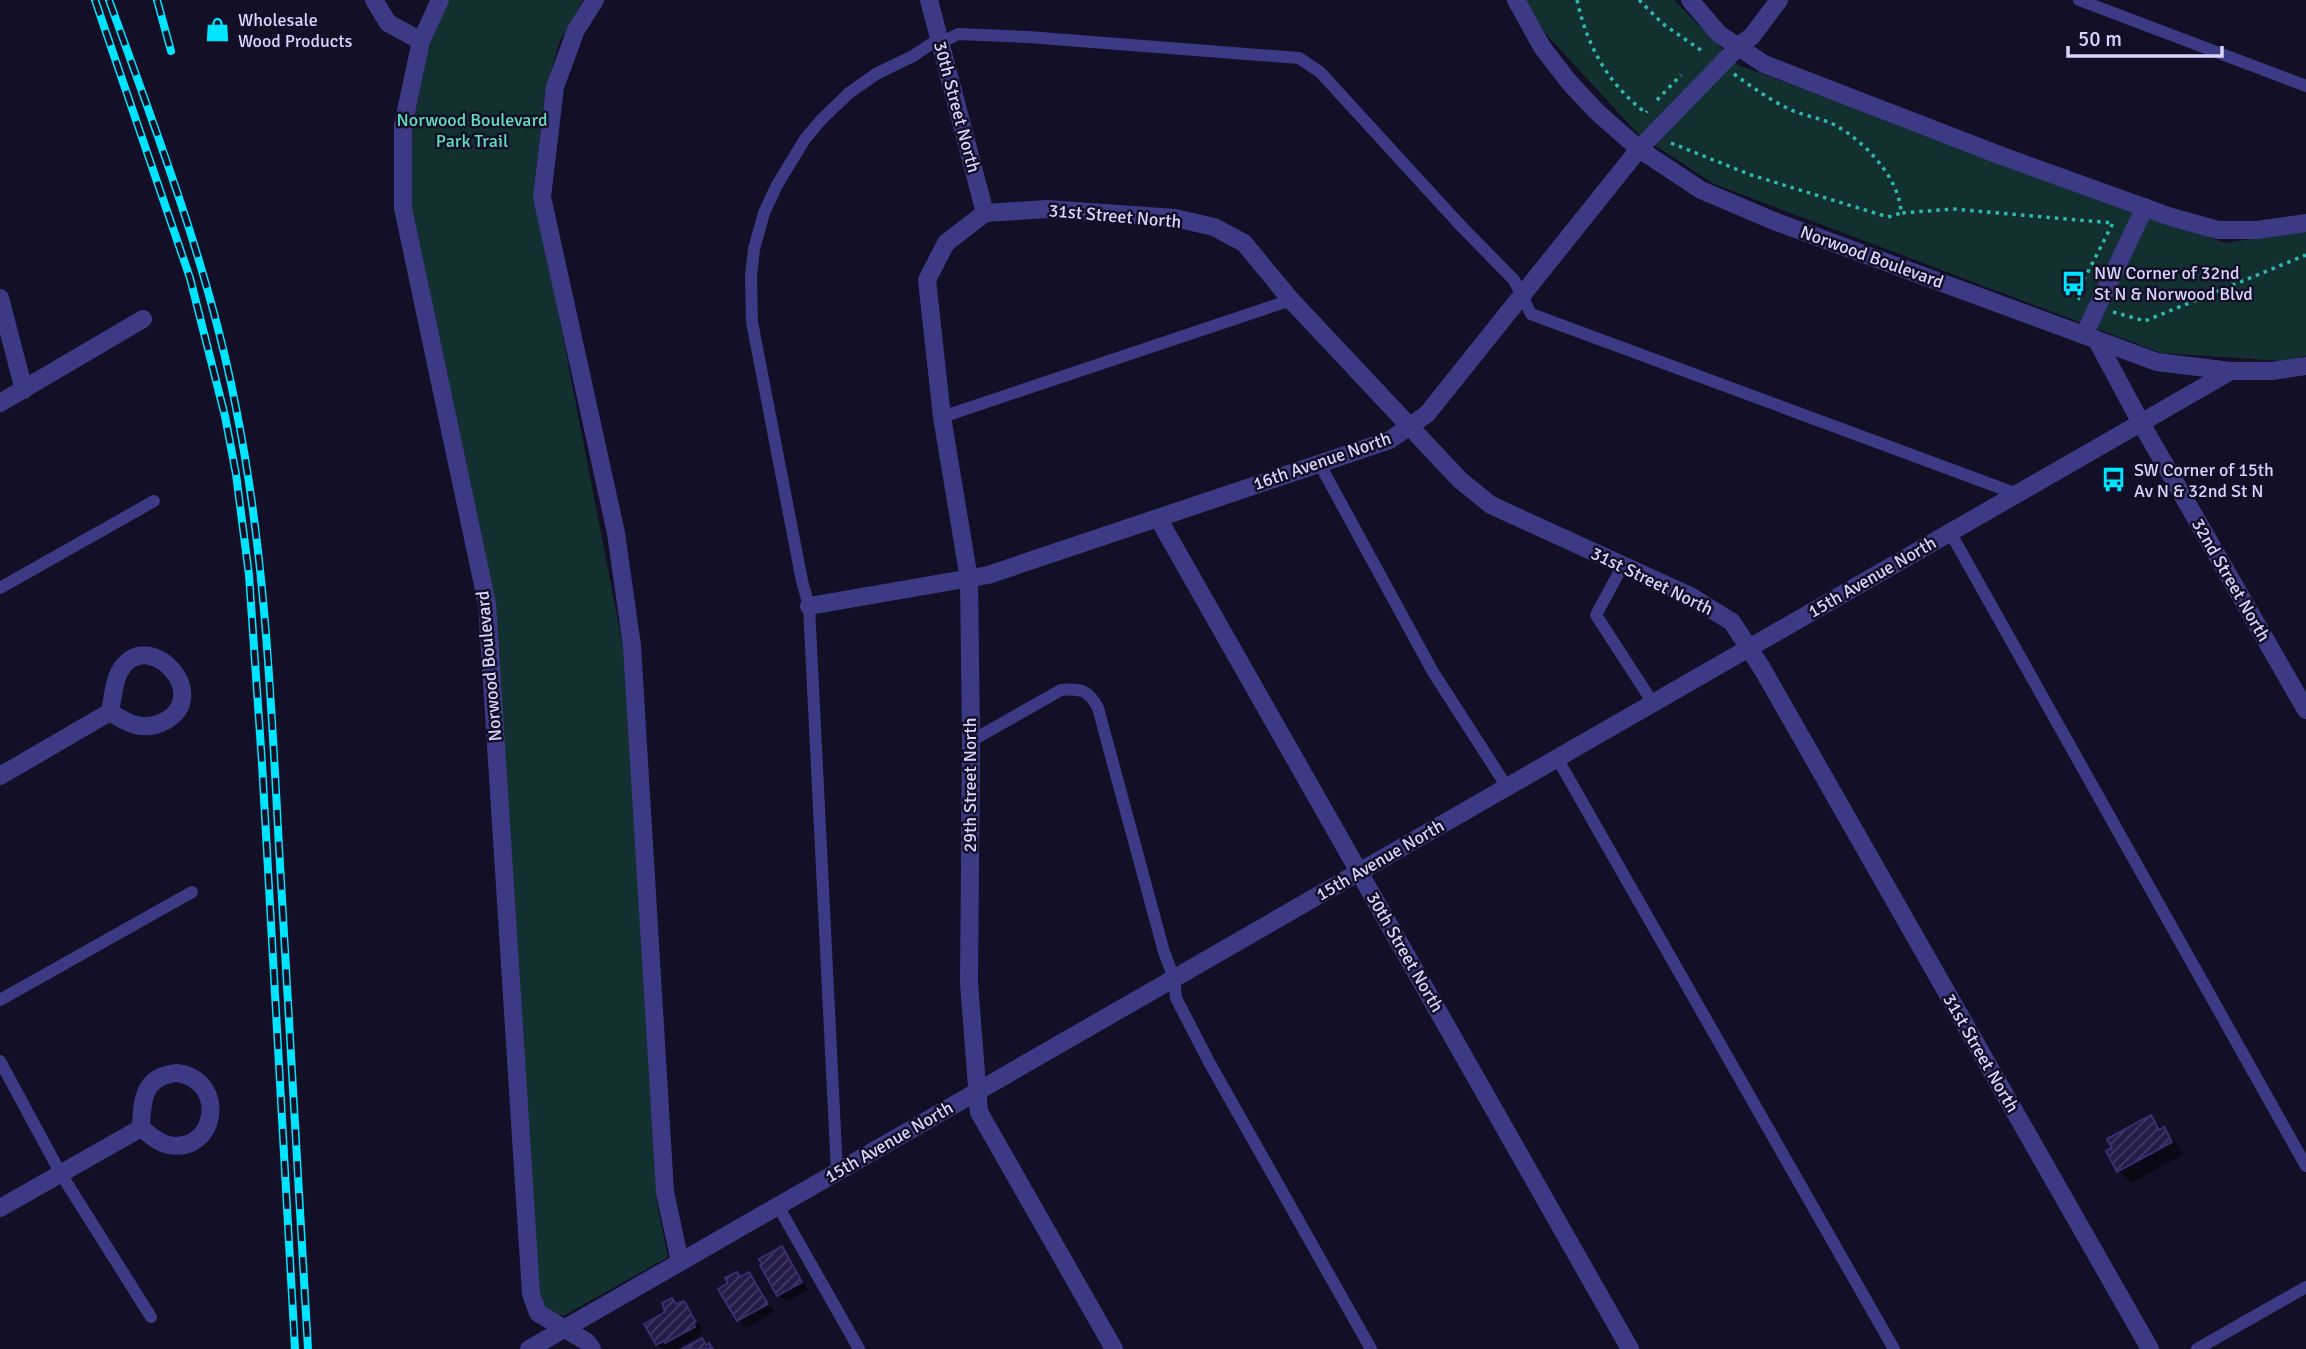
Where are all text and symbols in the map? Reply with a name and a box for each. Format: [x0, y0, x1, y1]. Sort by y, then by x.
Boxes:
place label: Wholesale Wood Products [238, 9, 353, 52]
scale bar [2068, 14, 2222, 58]
shop icon: Wholesale Wood Products [204, 16, 232, 44]
text: 50 m [2078, 26, 2122, 52]
street label: 30th Street North [929, 39, 985, 175]
park label: Norwood Boulevard Park Trail [397, 109, 547, 152]
street label: 31st Street North [1048, 199, 1182, 233]
street label: Norwood Boulevard [1797, 221, 1947, 293]
place label: NW Corner of 32nd St N & Norwood Blvd [2094, 262, 2253, 305]
bus stop icon: NW Corner of 32nd St N & Norwood Blvd [2060, 269, 2088, 297]
street label: 16th Avenue North [1250, 427, 1394, 495]
place label: SW Corner of 15th Av N & 32nd St N [2134, 459, 2274, 502]
bus stop icon: SW Corner of 15th Av N & 32nd St N [2100, 466, 2128, 494]
street label: 32nd Street North [2187, 515, 2275, 645]
street label: 15th Avenue North [1804, 531, 1940, 623]
street label: 31st Street North [1587, 542, 1717, 620]
street label: Norwood Boulevard [471, 590, 507, 742]
street label: 29th Street North [959, 717, 981, 853]
street label: 15th Avenue North [1312, 814, 1448, 906]
street label: 30th Street North [1362, 888, 1448, 1016]
street label: 31st Street North [1938, 990, 2024, 1116]
street label: 15th Avenue North [821, 1096, 957, 1188]

